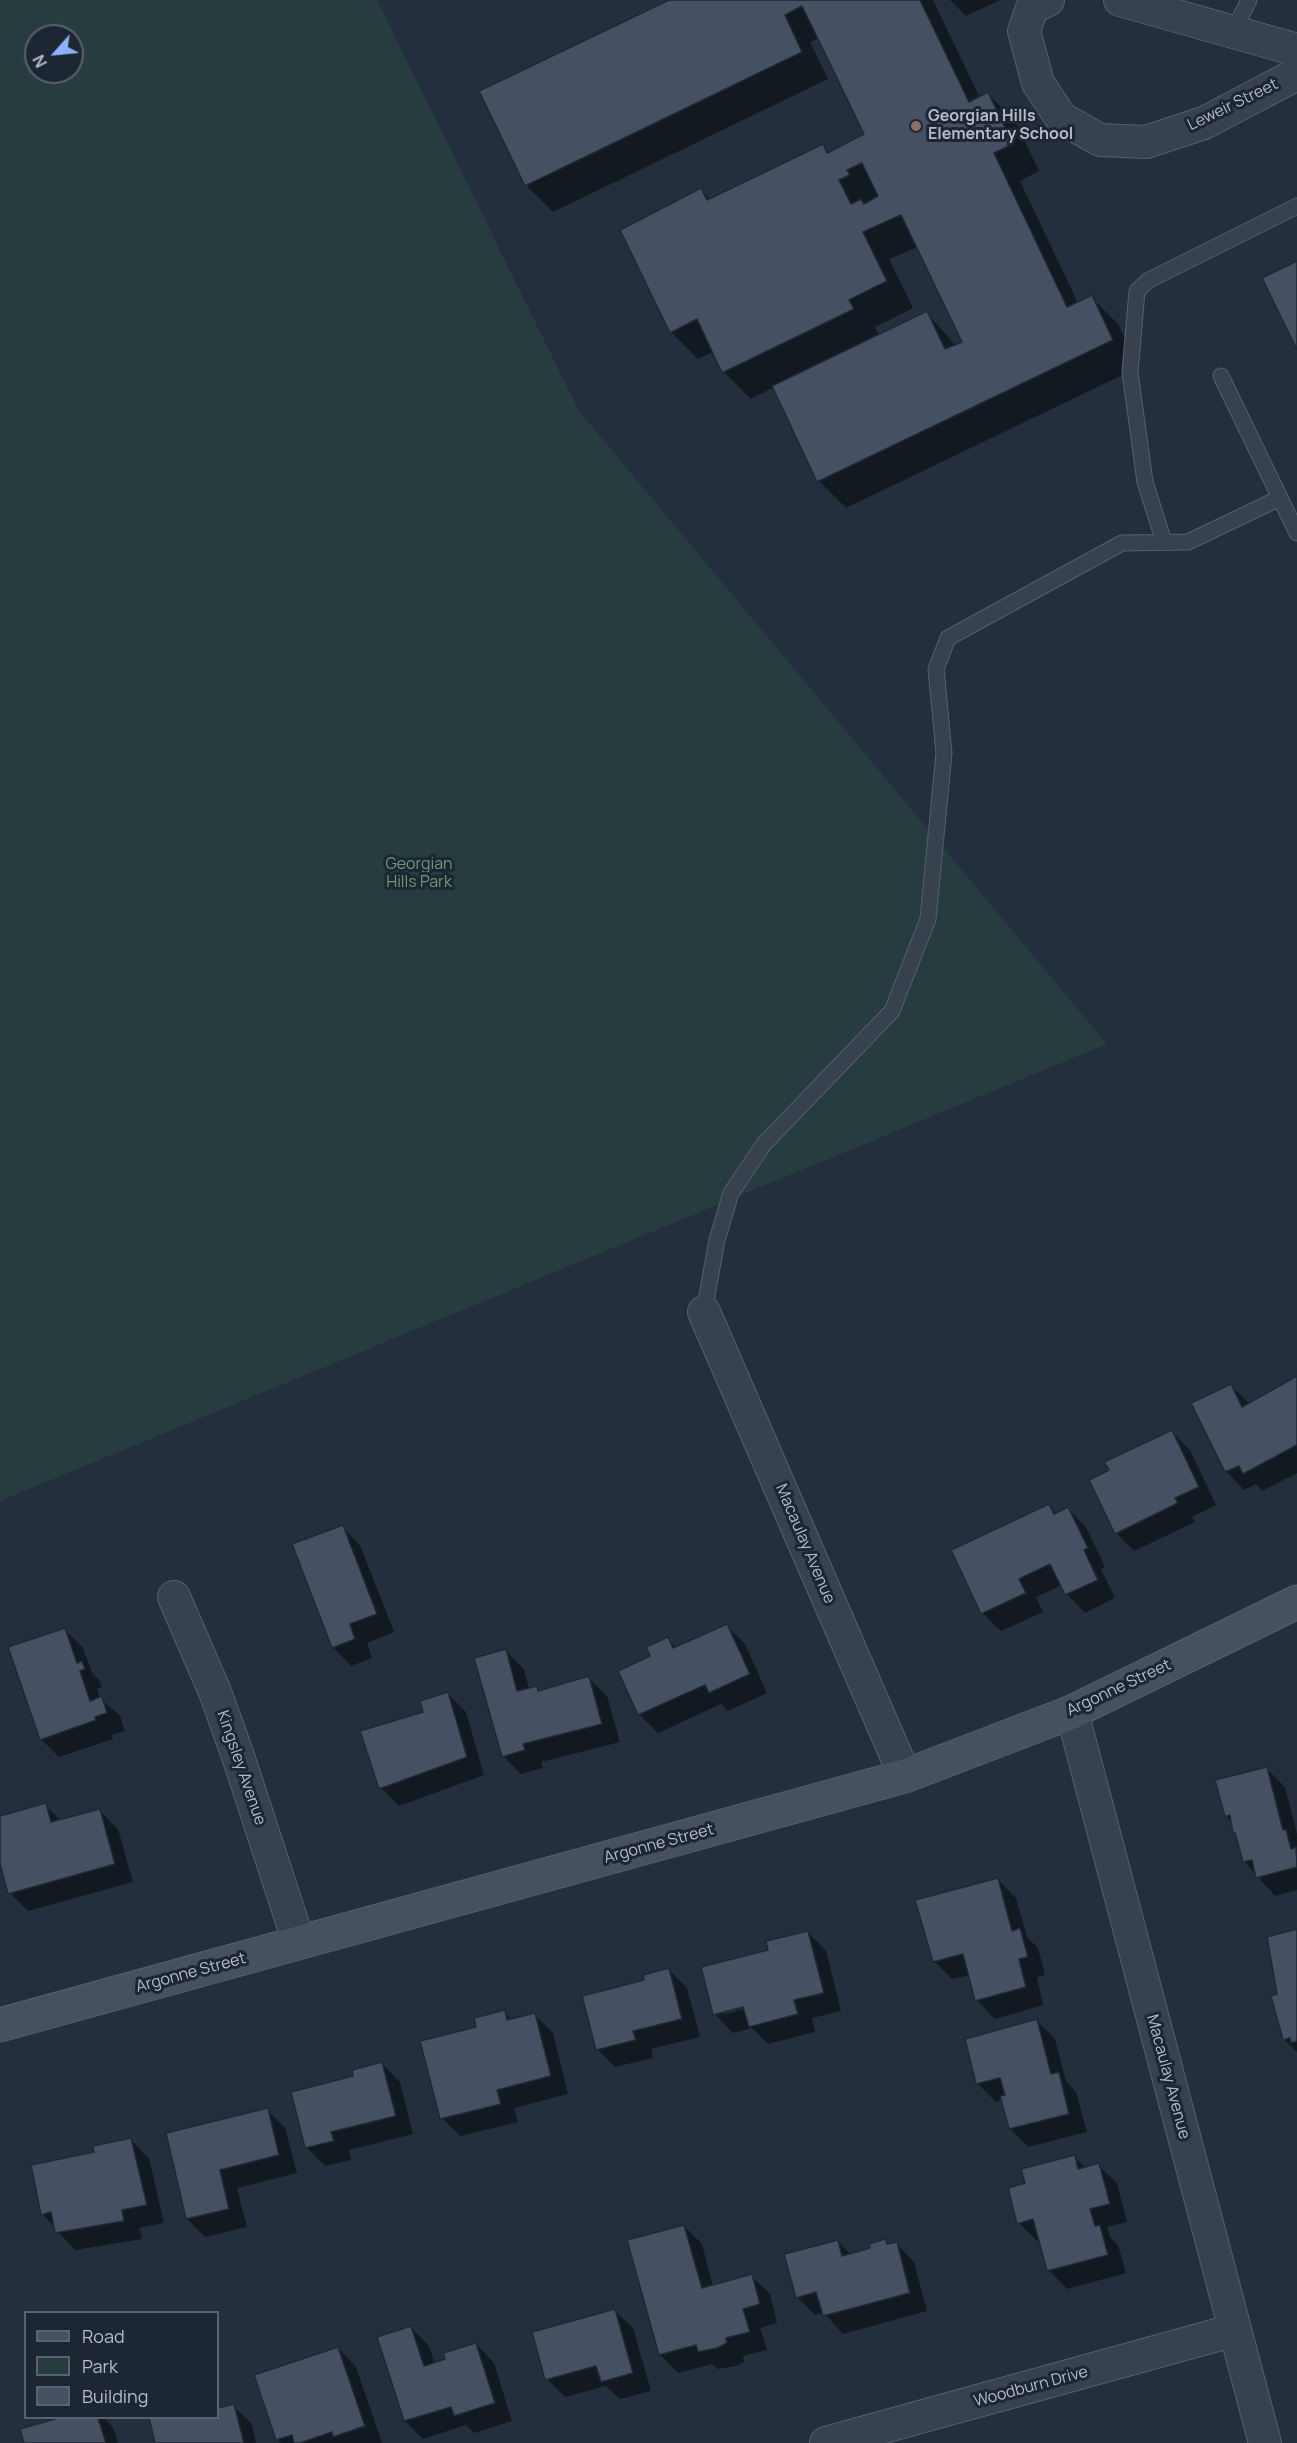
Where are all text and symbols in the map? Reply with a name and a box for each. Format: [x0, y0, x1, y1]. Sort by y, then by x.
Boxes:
north arrow [24, 24, 84, 84]
text: N [27, 51, 52, 71]
street label: Leweir Street [1185, 75, 1281, 135]
place label: Georgian Hills Elementary School [928, 107, 1073, 145]
marker: Georgian Hills Elementary School [909, 119, 923, 133]
park label: Georgian Hills Park [385, 855, 453, 893]
street label: Macaulay Avenue [771, 1481, 839, 1607]
street label: Argonne Street [1064, 1655, 1174, 1721]
street label: Kingsley Avenue [212, 1708, 270, 1828]
street label: Argonne Street [602, 1820, 716, 1868]
street label: Argonne Street [134, 1949, 248, 1997]
street label: Macaulay Avenue [1142, 2013, 1194, 2141]
legend [24, 2311, 219, 2419]
text: Road [82, 2324, 125, 2348]
text: Park [82, 2354, 118, 2378]
street label: Woodburn Drive [972, 2363, 1090, 2411]
text: Building [82, 2384, 148, 2408]

